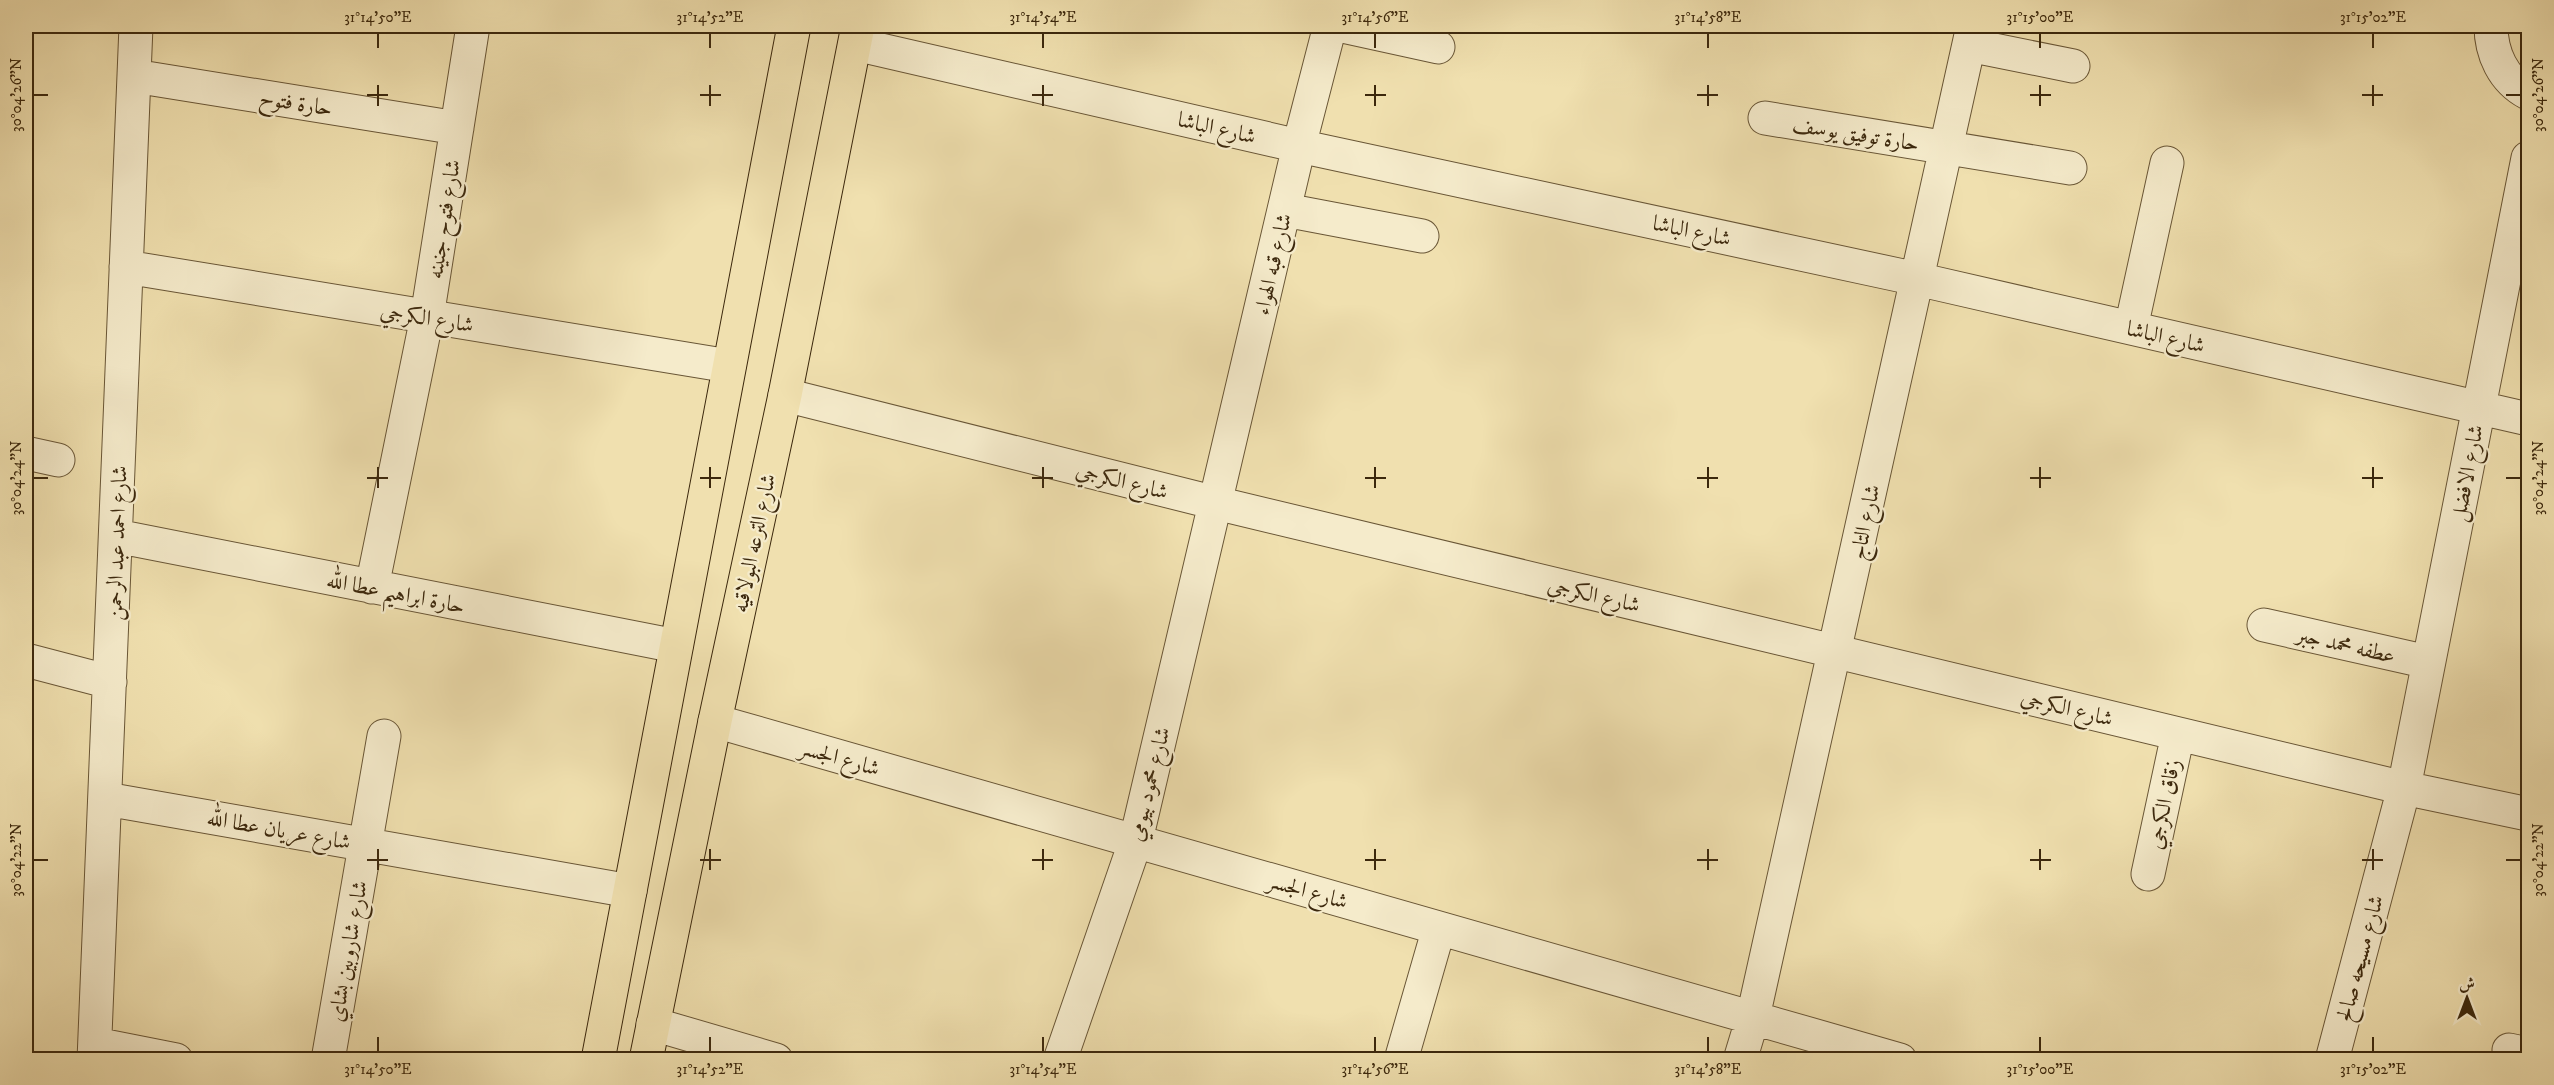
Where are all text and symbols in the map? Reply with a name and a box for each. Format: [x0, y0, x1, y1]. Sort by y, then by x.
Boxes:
text: 31°14'50"E [344, 8, 412, 27]
text: 31°14'52"E [677, 8, 744, 27]
text: 31°14'54"E [1009, 8, 1077, 27]
text: 31°14'56"E [1341, 8, 1409, 27]
text: 31°14'58"E [1675, 8, 1742, 27]
text: 31°15'00"E [2007, 8, 2074, 27]
text: 31°15'02"E [2340, 8, 2406, 27]
text: 30°04'26"N [7, 58, 26, 132]
text: 30°04'26"N [2529, 58, 2548, 132]
street label: حارة فتوح [256, 84, 334, 128]
street label: شارع الباشا [1174, 106, 1258, 154]
street label: حارة توفيق يوسف [1790, 111, 1921, 158]
street label: شارع فتوح جنينه [422, 158, 472, 282]
street label: شارع الباشا [1649, 210, 1733, 257]
street label: شارع قبه الهواء [1249, 211, 1302, 319]
street label: شارع الكرجي [378, 298, 475, 343]
street label: شارع الباشا [2123, 315, 2207, 363]
street label: شارع الافضل [2445, 422, 2494, 525]
text: 30°04'24"N [7, 441, 26, 515]
text: 30°04'24"N [2529, 441, 2548, 515]
street label: شارع الكرجي [1072, 457, 1171, 510]
street label: شارع احمد عبد الرحمن [101, 465, 138, 621]
street label: شارع الترعه البولاقيه [727, 471, 786, 616]
street label: شارع التاج [1844, 482, 1892, 564]
street label: حارة ابراهيم عطا الله [323, 562, 468, 627]
street label: شارع الكرجي [1544, 572, 1643, 623]
street label: عطفه محمد جبر [2292, 621, 2398, 670]
street label: شارع الكرجي [2017, 684, 2116, 737]
street label: شارع محمود بيومي [1122, 724, 1181, 845]
street label: شارع الجسر [793, 734, 883, 787]
street label: زقاق الكرجي [2142, 757, 2191, 853]
street label: شارع عريان عطا الله [204, 800, 354, 860]
text: 30°04'22"N [7, 823, 26, 897]
text: 30°04'22"N [2529, 823, 2548, 897]
street label: شارع الجسر [1261, 867, 1351, 920]
street label: شارع شاروبين بشاي [323, 879, 378, 1025]
street label: شارع مسيحه صالح [2331, 892, 2395, 1026]
north arrow [2437, 968, 2497, 1028]
text: ش [2459, 974, 2475, 994]
text: 31°14'50"E [344, 1060, 412, 1079]
text: 31°14'52"E [677, 1060, 744, 1079]
text: 31°14'54"E [1009, 1060, 1077, 1079]
text: 31°14'56"E [1341, 1060, 1409, 1079]
text: 31°14'58"E [1675, 1060, 1742, 1079]
text: 31°15'00"E [2007, 1060, 2074, 1079]
text: 31°15'02"E [2340, 1060, 2406, 1079]

